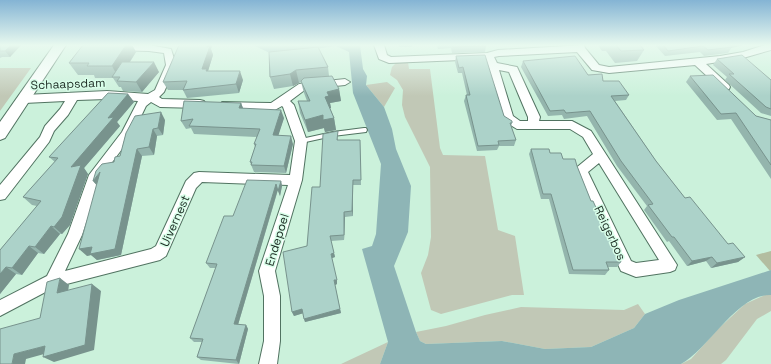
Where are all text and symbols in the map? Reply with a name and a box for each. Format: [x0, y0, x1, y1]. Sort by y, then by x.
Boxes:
street label: Schaapsdam [30, 75, 106, 93]
street label: Uivernest [157, 193, 193, 249]
street label: Reigerbos [590, 203, 630, 263]
street label: Endepoel [261, 212, 293, 268]

